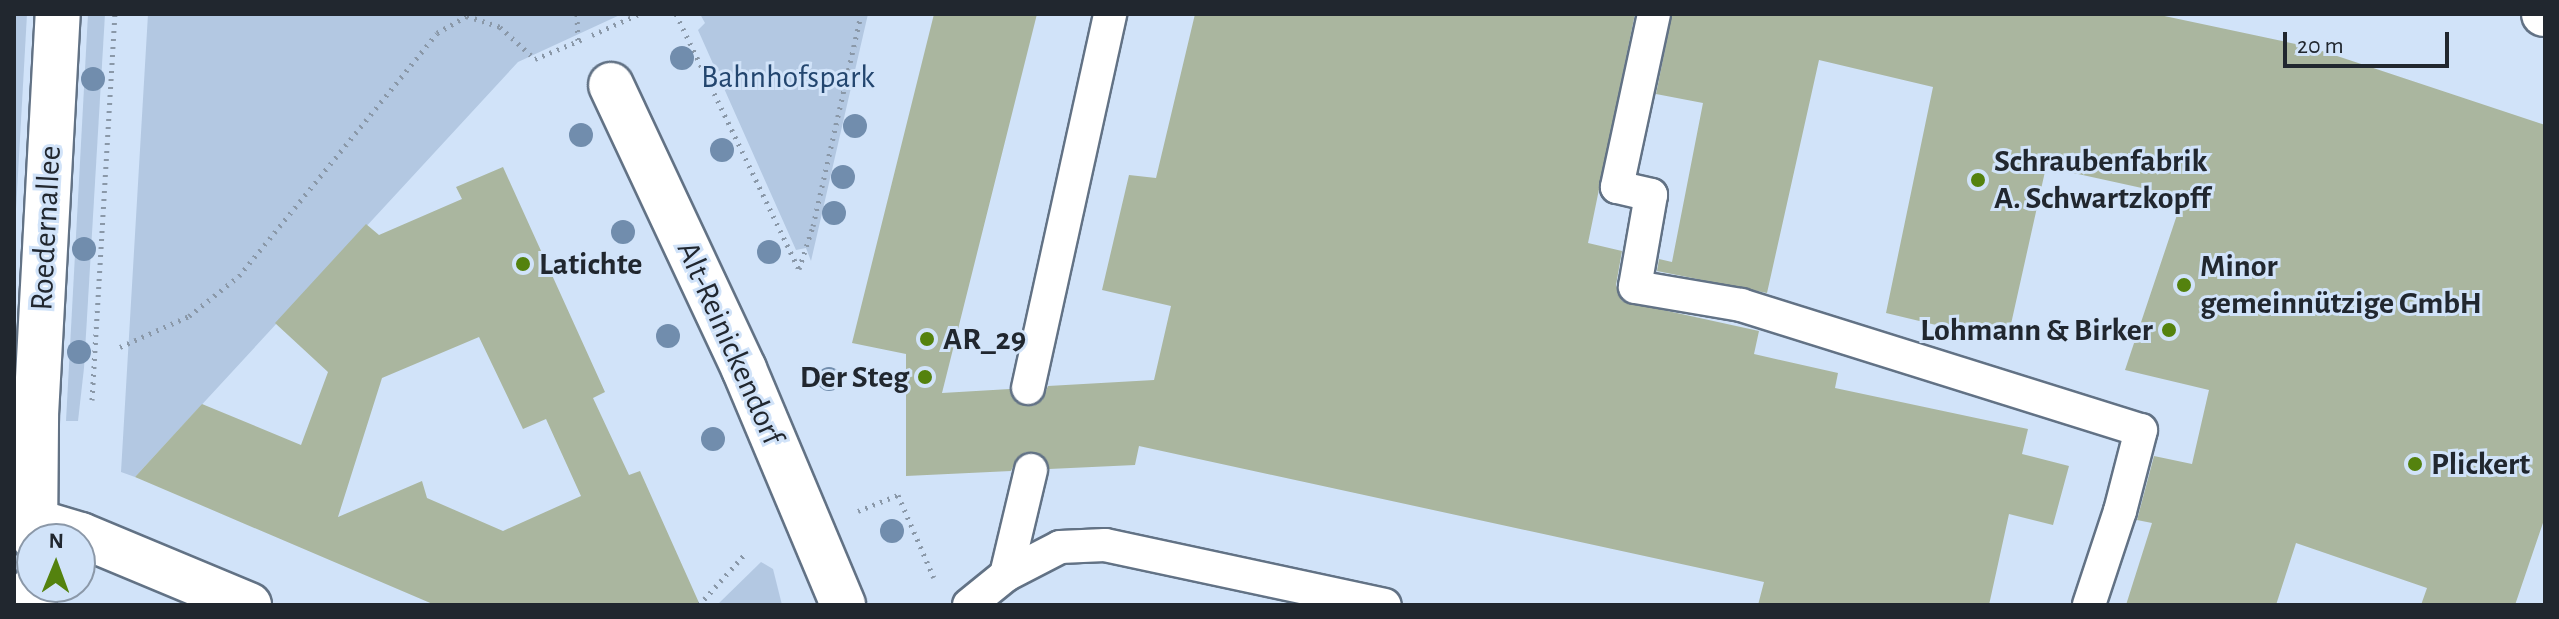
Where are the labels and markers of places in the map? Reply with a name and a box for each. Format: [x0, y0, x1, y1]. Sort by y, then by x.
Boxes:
place label: Schraubenfabrik A. Schwartzkopff [1994, 143, 2210, 218]
marker: Schraubenfabrik A. Schwartzkopff [1969, 171, 1987, 189]
place label: Latichte [539, 245, 642, 283]
place label: Minor gemeinnützige GmbH [2200, 248, 2482, 323]
marker: Latichte [514, 255, 532, 273]
marker: Minor gemeinnützige GmbH [2175, 276, 2193, 294]
place label: Lohmann & Birker [1920, 311, 2153, 349]
place label: AR_29 [943, 320, 1026, 358]
marker: Lohmann & Birker [2160, 321, 2178, 339]
marker: AR_29 [918, 330, 936, 348]
place label: Der Steg [800, 358, 909, 396]
marker: Der Steg [916, 368, 934, 386]
place label: Plickert [2431, 445, 2530, 483]
marker: Plickert [2406, 455, 2424, 473]

